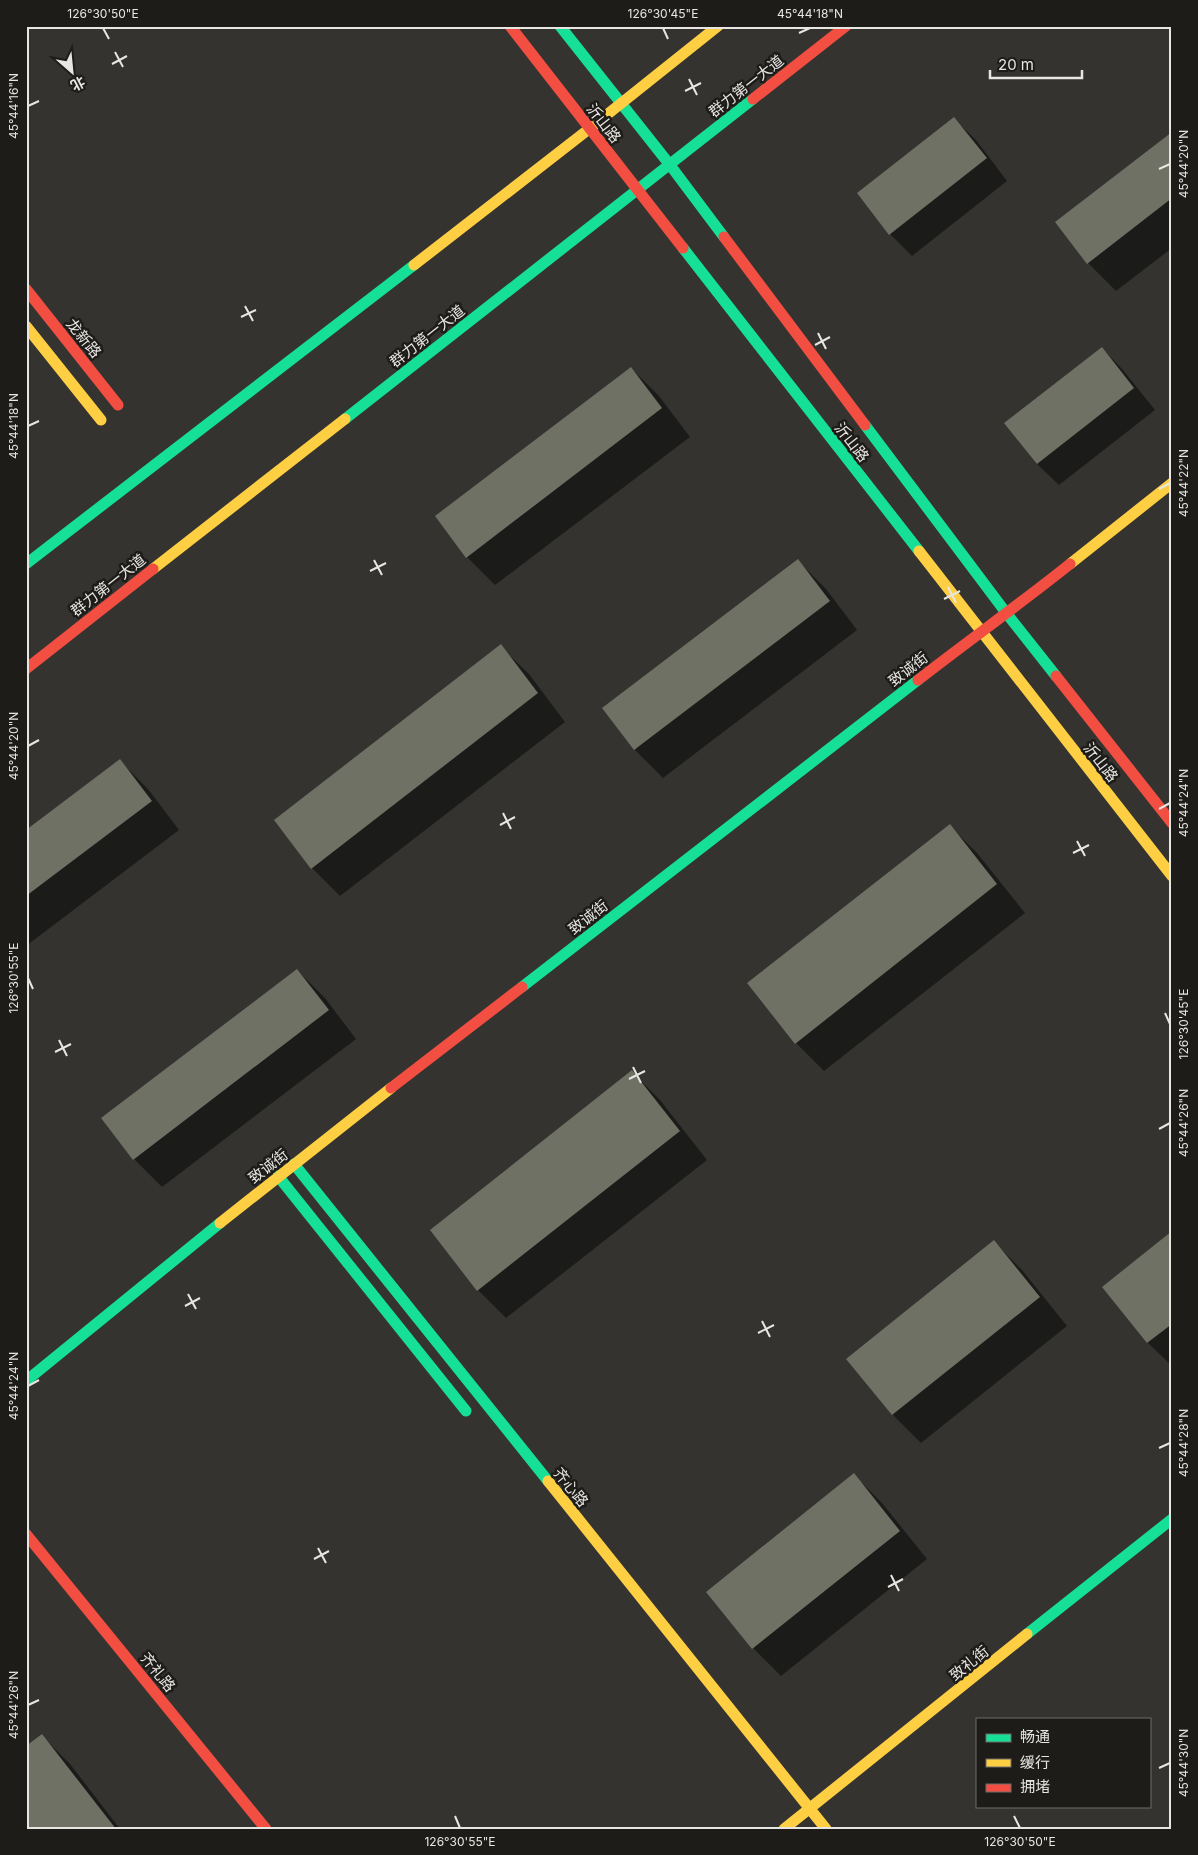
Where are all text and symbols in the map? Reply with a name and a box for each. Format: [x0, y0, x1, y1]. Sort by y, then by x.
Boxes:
text: 126°30'50"E [67, 6, 139, 21]
text: 126°30'45"E [628, 6, 698, 21]
text: 45°44'18"N [777, 6, 843, 21]
north arrow [48, 48, 98, 98]
scale bar [990, 48, 1083, 80]
street label: 群力第一大道 [705, 51, 787, 121]
text: 20 m [998, 55, 1034, 74]
text: 45°44'16"N [6, 73, 21, 139]
text: 北 [68, 73, 88, 95]
street label: 沂山路 [583, 99, 625, 147]
text: 45°44'20"N [1176, 130, 1191, 198]
street label: 群力第一大道 [386, 301, 468, 371]
street label: 龙新路 [62, 315, 106, 361]
text: 45°44'18"N [6, 393, 21, 459]
street label: 沂山路 [831, 418, 873, 466]
text: 45°44'22"N [1176, 449, 1191, 517]
street label: 群力第一大道 [67, 550, 149, 620]
street label: 致诚街 [884, 648, 932, 690]
text: 45°44'20"N [6, 712, 21, 780]
street label: 沂山路 [1080, 738, 1122, 786]
text: 45°44'24"N [1176, 769, 1191, 837]
street label: 致诚街 [564, 896, 612, 938]
text: 126°30'55"E [6, 942, 21, 1014]
text: 126°30'45"E [1176, 989, 1191, 1059]
text: 45°44'26"N [1176, 1089, 1191, 1157]
street label: 致诚街 [244, 1145, 292, 1187]
text: 45°44'24"N [6, 1352, 21, 1420]
text: 45°44'28"N [1176, 1409, 1191, 1477]
street label: 齐心路 [549, 1464, 593, 1510]
street label: 致礼街 [946, 1641, 992, 1685]
street label: 齐礼路 [136, 1649, 180, 1695]
text: 45°44'26"N [6, 1671, 21, 1739]
legend [976, 1718, 1150, 1808]
text: 畅通 [1020, 1727, 1050, 1746]
text: 45°44'30"N [1176, 1729, 1191, 1797]
text: 缓行 [1020, 1753, 1050, 1772]
text: 拥堵 [1020, 1777, 1050, 1796]
text: 126°30'55"E [424, 1834, 496, 1849]
text: 126°30'50"E [984, 1834, 1056, 1849]

